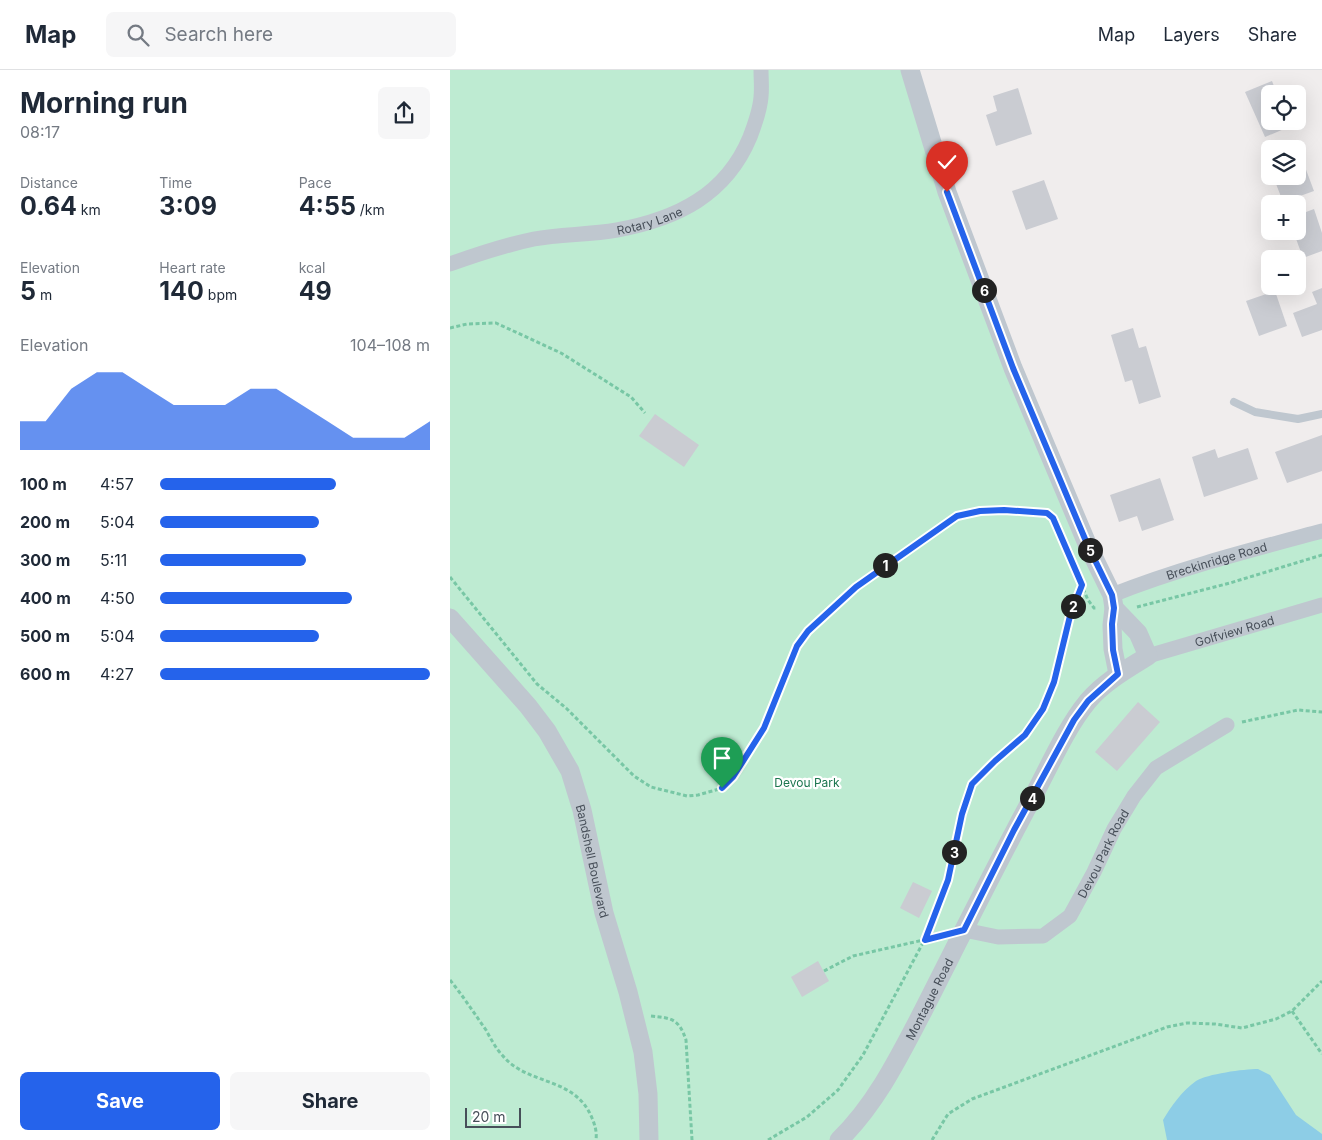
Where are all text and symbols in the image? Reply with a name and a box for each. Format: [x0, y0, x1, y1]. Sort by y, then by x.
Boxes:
search box [106, 12, 456, 57]
text: Map [25, 20, 76, 49]
icon: search [124, 21, 152, 49]
text: Search here [164, 23, 273, 46]
text: Map [1098, 24, 1135, 45]
text: Layers [1163, 24, 1220, 45]
text: Share [1248, 24, 1297, 45]
map controls [1261, 85, 1306, 295]
button: locate [1261, 85, 1306, 130]
text: Morning run [20, 86, 188, 120]
button: share [378, 87, 430, 139]
text: 08:17 [20, 122, 60, 142]
button: layers [1261, 140, 1306, 185]
pin [926, 141, 968, 192]
icon: check [933, 148, 961, 176]
text: Distance [20, 174, 78, 191]
text: Time [159, 174, 192, 191]
text: Pace [299, 174, 332, 191]
text: 0.64 [20, 191, 77, 221]
text: 3:09 [159, 191, 217, 221]
text: 4:55 [299, 191, 356, 221]
button: + [1261, 195, 1306, 240]
text: km [77, 201, 101, 218]
text: /km [356, 201, 385, 218]
street label: Rotary Lane [615, 203, 685, 237]
button: − [1261, 250, 1306, 295]
text: Elevation [20, 259, 80, 276]
text: Heart rate [159, 259, 226, 276]
text: kcal [299, 259, 325, 276]
text: 5 [20, 276, 36, 306]
text: 140 [159, 276, 204, 306]
text: 49 [299, 276, 332, 306]
pin: 6 [972, 278, 996, 302]
text: 6 [980, 282, 989, 299]
text: m [36, 286, 52, 303]
text: bpm [204, 286, 237, 303]
text: Elevation [20, 335, 89, 355]
text: 104–108 m [350, 335, 430, 355]
text: 100 m [20, 474, 67, 494]
text: 4:57 [100, 474, 134, 494]
text: 200 m [20, 512, 70, 532]
text: 5:04 [100, 512, 135, 532]
pin: 5 [1078, 538, 1102, 562]
street label: Breckinridge Road [1164, 539, 1268, 582]
text: 5 [1086, 542, 1095, 559]
text: 300 m [20, 550, 70, 570]
text: 5:11 [100, 550, 127, 570]
pin: 1 [872, 552, 898, 578]
text: 1 [882, 557, 889, 574]
text: 400 m [20, 588, 71, 608]
text: 4:50 [100, 588, 135, 608]
pin: 2 [1060, 594, 1086, 618]
text: 2 [1069, 598, 1078, 615]
street label: Golfview Road [1193, 612, 1276, 649]
text: 500 m [20, 626, 70, 646]
text: 5:04 [100, 626, 135, 646]
text: 600 m [20, 664, 70, 684]
text: 4:27 [100, 664, 134, 684]
pin [701, 737, 743, 788]
icon: arrive [708, 744, 736, 772]
park label: Devou Park [774, 775, 840, 790]
pin: 4 [1020, 786, 1044, 810]
text: 4 [1028, 790, 1037, 807]
street label: Bandshell Boulevard [573, 802, 613, 920]
street label: Devou Park Road [1074, 806, 1132, 900]
pin: 3 [942, 840, 966, 864]
text: 3 [950, 844, 959, 861]
street label: Montague Road [902, 956, 956, 1042]
button: Save [20, 1072, 220, 1130]
button: Share [230, 1072, 430, 1130]
scale bar [465, 1105, 521, 1128]
text: 20 m [472, 1108, 506, 1125]

